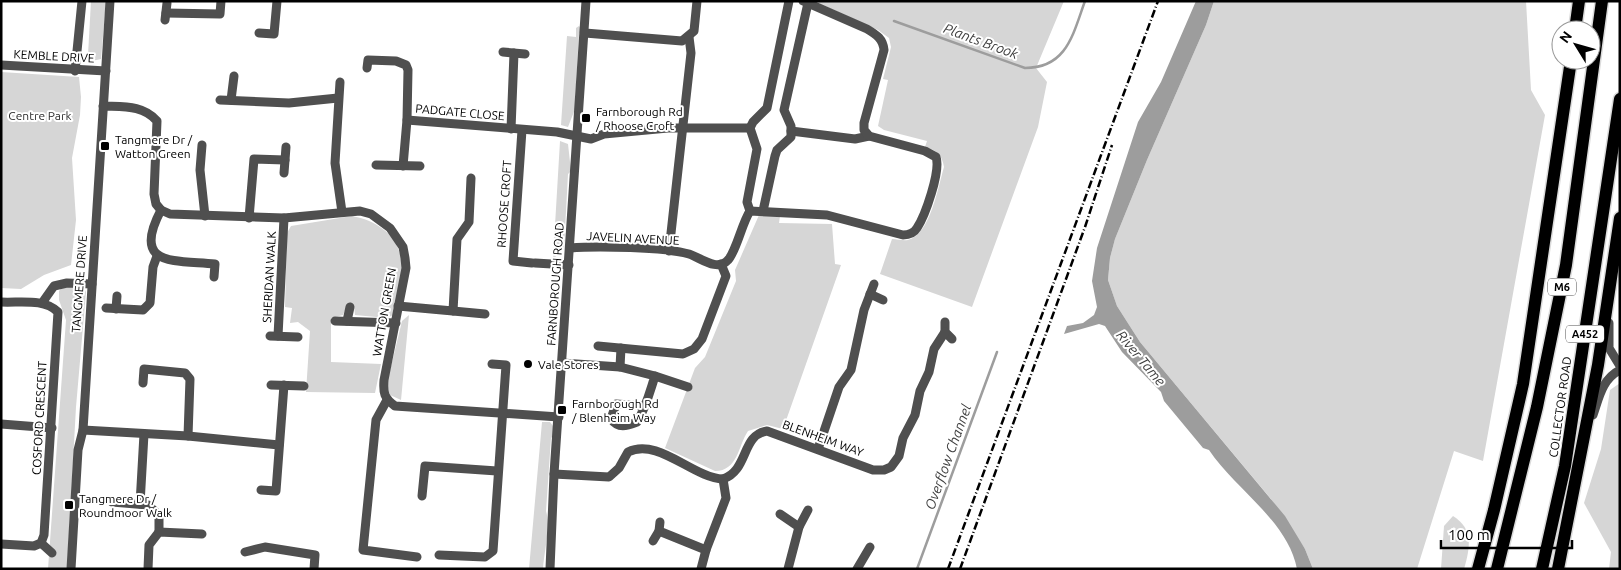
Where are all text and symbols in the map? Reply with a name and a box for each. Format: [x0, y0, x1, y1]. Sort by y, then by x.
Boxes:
water label: Plants Brook [941, 20, 1021, 62]
north arrow [1551, 20, 1601, 70]
text: N [1556, 28, 1575, 46]
street label: KEMBLE DRIVE [13, 47, 95, 65]
street label: PADGATE CLOSE [415, 102, 505, 122]
place label: Farnborough Rd / Rhoose Croft [595, 105, 683, 132]
park label: Centre Park [8, 109, 72, 122]
marker: Farnborough Rd / Rhoose Croft [580, 112, 592, 124]
place label: Tangmere Dr / Watton Green [115, 133, 193, 160]
marker: Tangmere Dr / Watton Green [99, 140, 111, 152]
street label: RHOOSE CROFT [494, 160, 514, 248]
street label: FARNBOROUGH ROAD [544, 222, 566, 346]
street label: JAVELIN AVENUE [586, 229, 680, 247]
street label: SHERIDAN WALK [260, 230, 278, 323]
street label: TANGMERE DRIVE [69, 234, 89, 333]
street label: WATTON GREEN [370, 267, 398, 357]
road number: M6 [1548, 278, 1576, 296]
road number: A452 [1566, 326, 1604, 342]
water label: River Tame [1113, 327, 1169, 389]
street label: COLLECTOR ROAD [1546, 356, 1574, 458]
marker: Vale Stores [522, 358, 534, 370]
place label: Vale Stores [538, 358, 598, 371]
street label: COSFORD CRESCENT [30, 360, 49, 475]
place label: Farnborough Rd / Blenheim Way [571, 397, 659, 424]
water label: Overflow Channel [922, 402, 975, 512]
marker: Farnborough Rd / Blenheim Way [556, 404, 568, 416]
street label: BLENHEIM WAY [781, 417, 865, 459]
place label: Tangmere Dr / Roundmoor Walk [79, 492, 172, 519]
marker: Tangmere Dr / Roundmoor Walk [63, 499, 75, 511]
scale bar [1441, 518, 1572, 550]
text: 100 m [1448, 526, 1490, 543]

